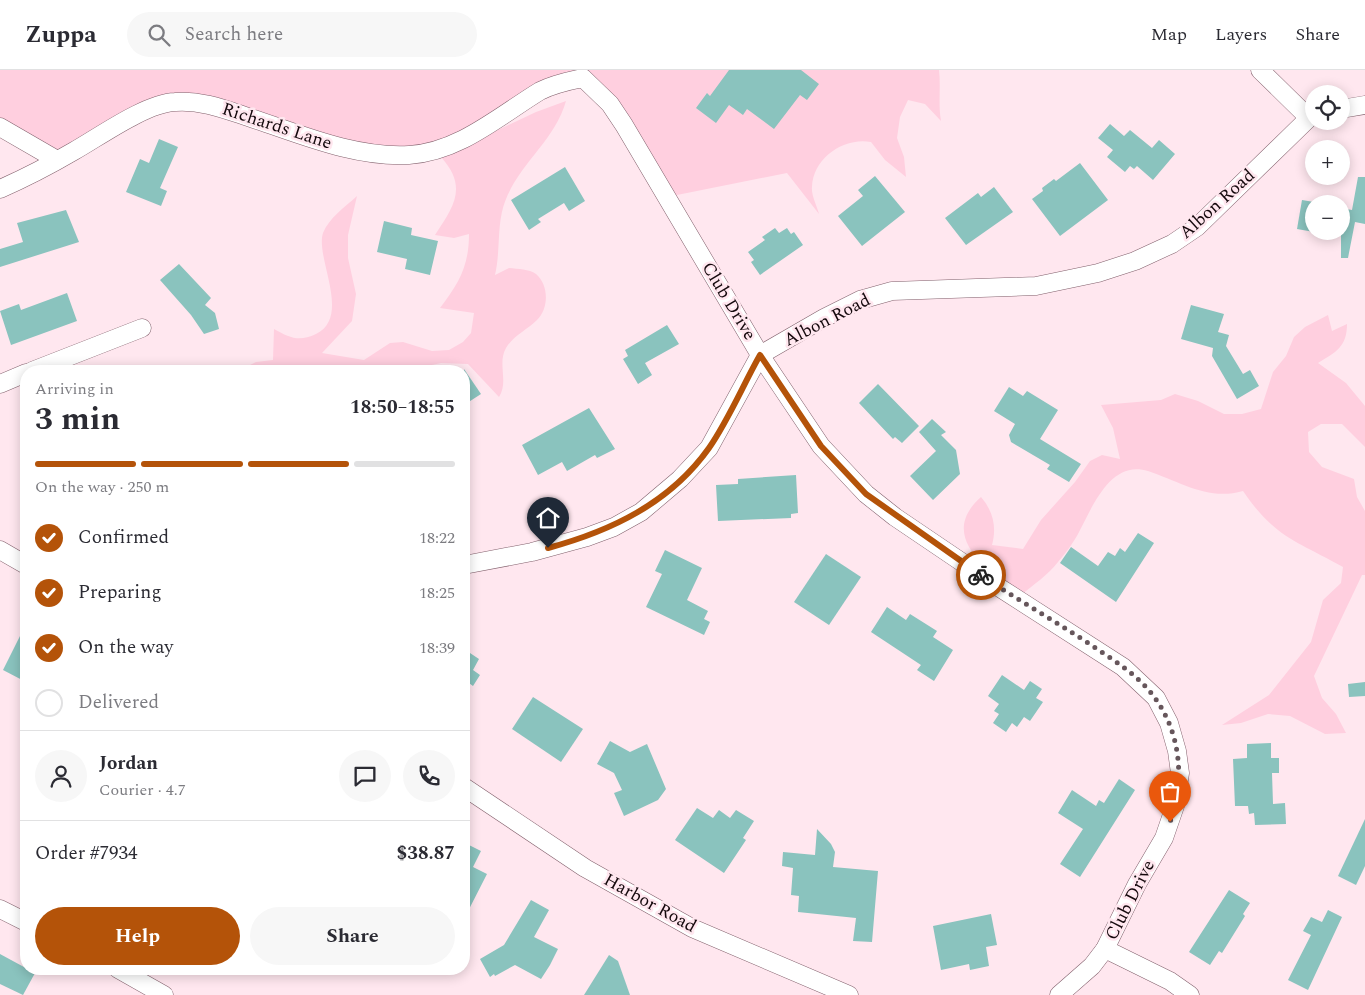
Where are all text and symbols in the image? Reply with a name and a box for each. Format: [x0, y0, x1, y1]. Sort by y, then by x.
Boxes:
search box [127, 12, 477, 57]
text: Zuppa [25, 17, 97, 53]
text: Search here [185, 20, 283, 49]
icon: search [145, 21, 173, 49]
text: Map [1151, 21, 1187, 48]
text: Layers [1215, 21, 1267, 48]
text: Share [1295, 21, 1340, 48]
map controls [1305, 85, 1350, 240]
button: locate [1305, 85, 1350, 130]
street label: Richards Lane [219, 96, 335, 156]
button: + [1305, 140, 1350, 185]
street label: Albon Road [1173, 162, 1261, 246]
button: − [1305, 195, 1350, 240]
street label: Club Drive [695, 257, 763, 345]
street label: Albon Road [779, 287, 875, 353]
text: Arriving in [35, 377, 114, 401]
text: 18:50–18:55 [350, 393, 455, 422]
text: 3 min [35, 395, 120, 444]
text: On the way · 250 m [35, 475, 169, 499]
pin [527, 497, 569, 548]
icon: home [534, 504, 562, 532]
text: Confirmed [78, 523, 169, 552]
icon: check [35, 524, 63, 552]
text: 18:22 [419, 526, 455, 550]
courier [956, 550, 1006, 600]
icon: bike [967, 561, 995, 589]
text: Preparing [78, 578, 162, 607]
icon: check [35, 579, 63, 607]
text: 18:25 [419, 581, 455, 605]
text: On the way [78, 633, 174, 662]
icon: check [35, 634, 63, 662]
text: 18:39 [419, 636, 455, 660]
text: Delivered [78, 688, 159, 717]
text: Jordan [99, 749, 158, 778]
button: person [35, 750, 87, 802]
button: chat [339, 750, 391, 802]
button: phone [403, 750, 455, 802]
pin [1149, 771, 1191, 822]
text: Courier · 4.7 [99, 778, 186, 802]
icon: bag [1156, 778, 1184, 806]
text: Order #7934 [35, 839, 138, 868]
text: $38.87 [397, 839, 455, 868]
street label: Club Drive [1098, 855, 1162, 945]
street label: Harbor Road [599, 866, 701, 940]
button: Help [35, 907, 240, 965]
button: Share [250, 907, 455, 965]

